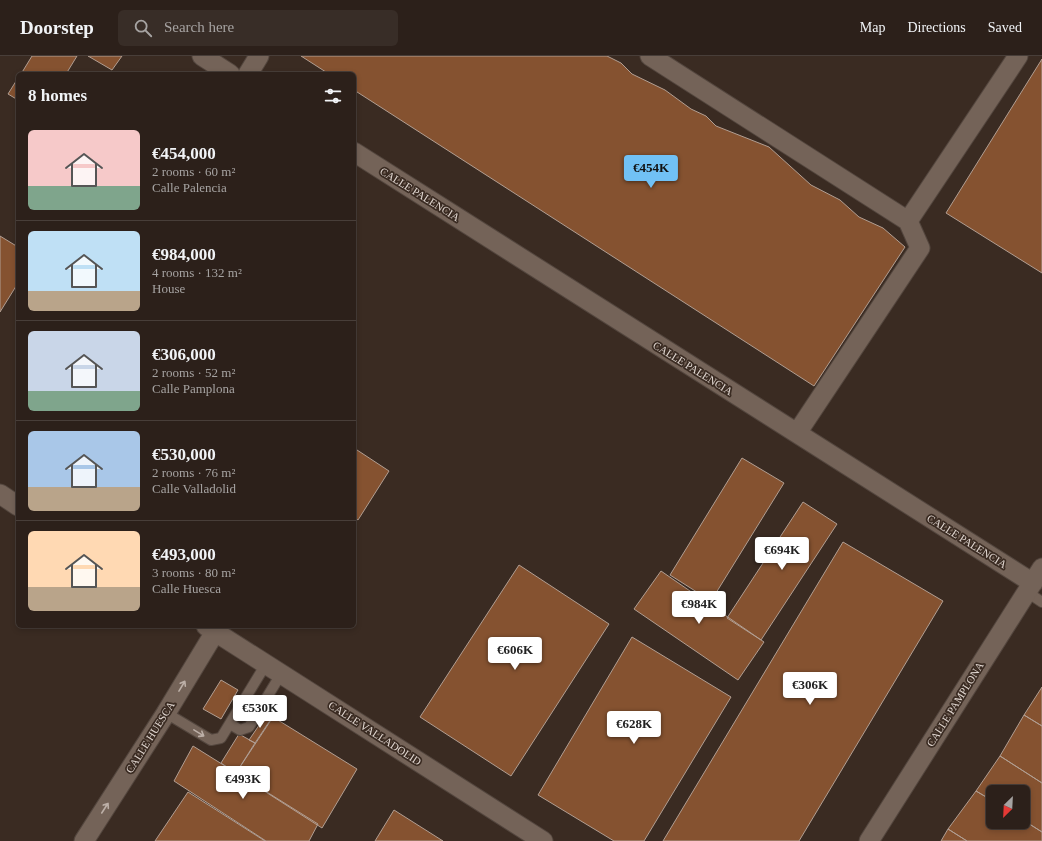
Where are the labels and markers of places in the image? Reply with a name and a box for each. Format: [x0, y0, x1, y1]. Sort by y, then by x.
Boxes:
pin: €454K [623, 155, 679, 189]
pin: €694K [754, 537, 810, 571]
pin: €984K [671, 591, 727, 625]
pin: €606K [487, 637, 543, 671]
pin: €306K [782, 672, 838, 706]
pin: €530K [232, 695, 288, 729]
pin: €628K [606, 711, 662, 745]
pin: €493K [215, 766, 271, 800]

